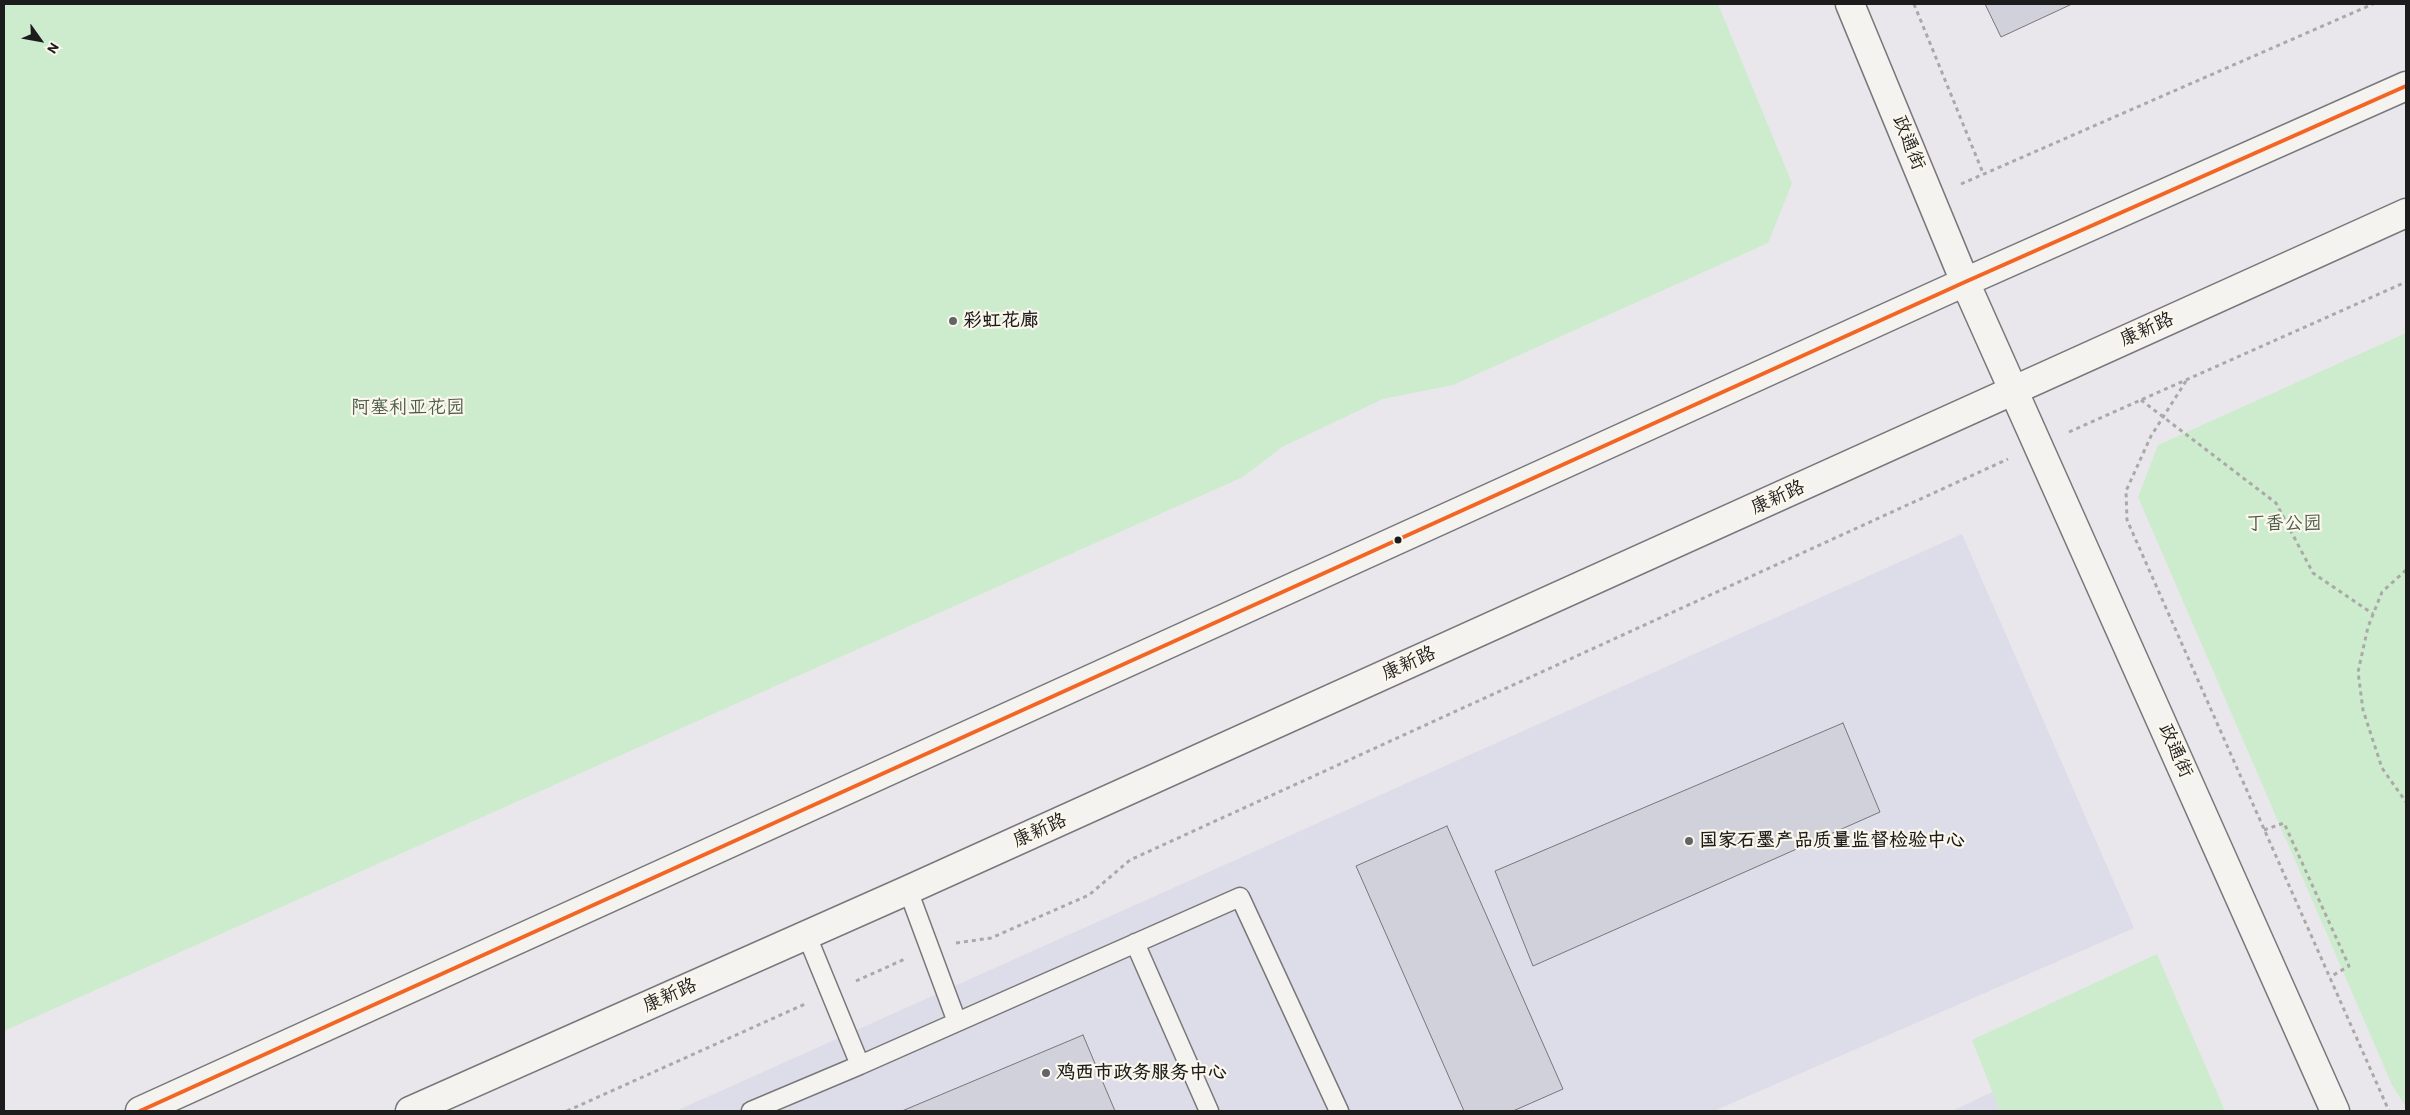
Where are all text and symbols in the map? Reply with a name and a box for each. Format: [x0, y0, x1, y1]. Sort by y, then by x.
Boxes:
north arrow [15, 15, 65, 65]
text: N [43, 40, 63, 57]
street label: 政通街 [1887, 112, 1929, 174]
street label: 康新路 [2116, 308, 2178, 352]
place label: 彩虹花廊 [963, 310, 1039, 332]
marker: 彩虹花廊 [947, 315, 959, 327]
park label: 阿塞利亚花园 [351, 397, 465, 419]
street label: 康新路 [1747, 476, 1809, 520]
park label: 丁香公园 [2246, 513, 2322, 535]
unlabelled marker [1393, 535, 1403, 545]
street label: 康新路 [1378, 642, 1440, 686]
street label: 政通街 [2153, 720, 2197, 782]
street label: 康新路 [1009, 809, 1071, 853]
place label: 国家石墨产品质量监督检验中心 [1699, 830, 1965, 852]
marker: 国家石墨产品质量监督检验中心 [1683, 835, 1695, 847]
street label: 康新路 [639, 974, 701, 1018]
place label: 鸡西市政务服务中心 [1056, 1062, 1227, 1084]
marker: 鸡西市政务服务中心 [1040, 1067, 1052, 1079]

